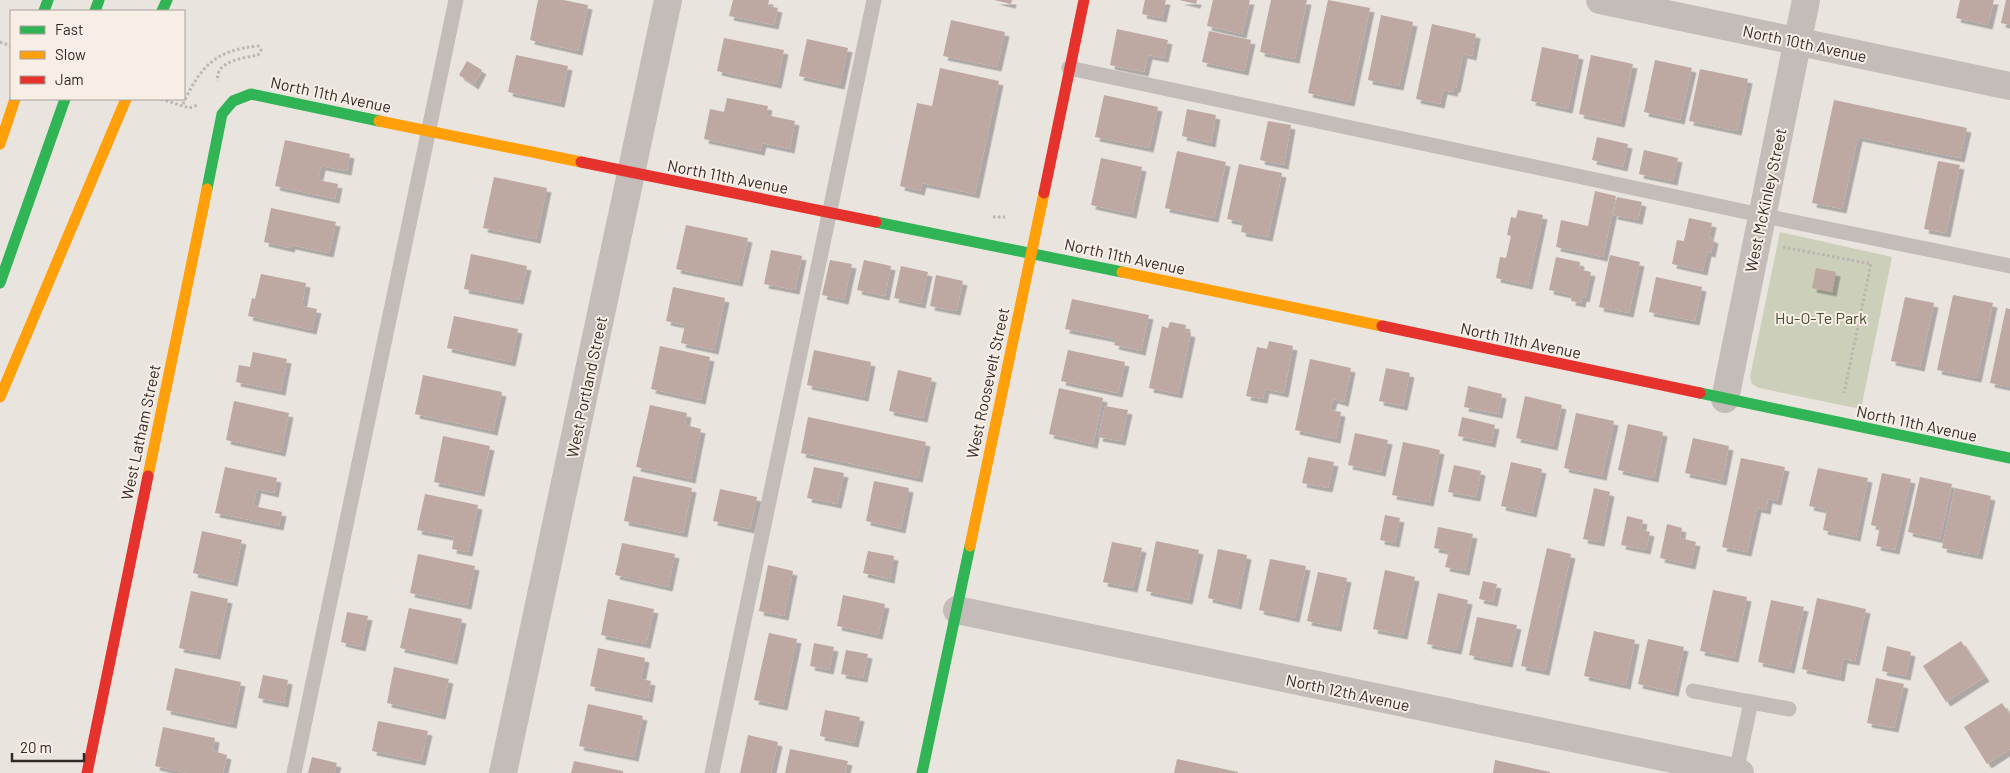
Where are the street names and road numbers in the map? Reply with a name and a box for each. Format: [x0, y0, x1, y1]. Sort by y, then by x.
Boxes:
street label: North 10th Avenue [1741, 21, 1869, 65]
street label: North 11th Avenue [269, 72, 393, 116]
street label: West McKinley Street [1740, 126, 1790, 274]
street label: North 11th Avenue [666, 155, 790, 197]
street label: North 11th Avenue [1063, 234, 1187, 278]
street label: West Roosevelt Street [962, 306, 1012, 460]
street label: West Portland Street [562, 315, 610, 459]
street label: North 11th Avenue [1459, 318, 1583, 362]
street label: West Latham Street [116, 362, 164, 502]
street label: North 11th Avenue [1855, 401, 1979, 445]
street label: North 12th Avenue [1284, 670, 1412, 714]

